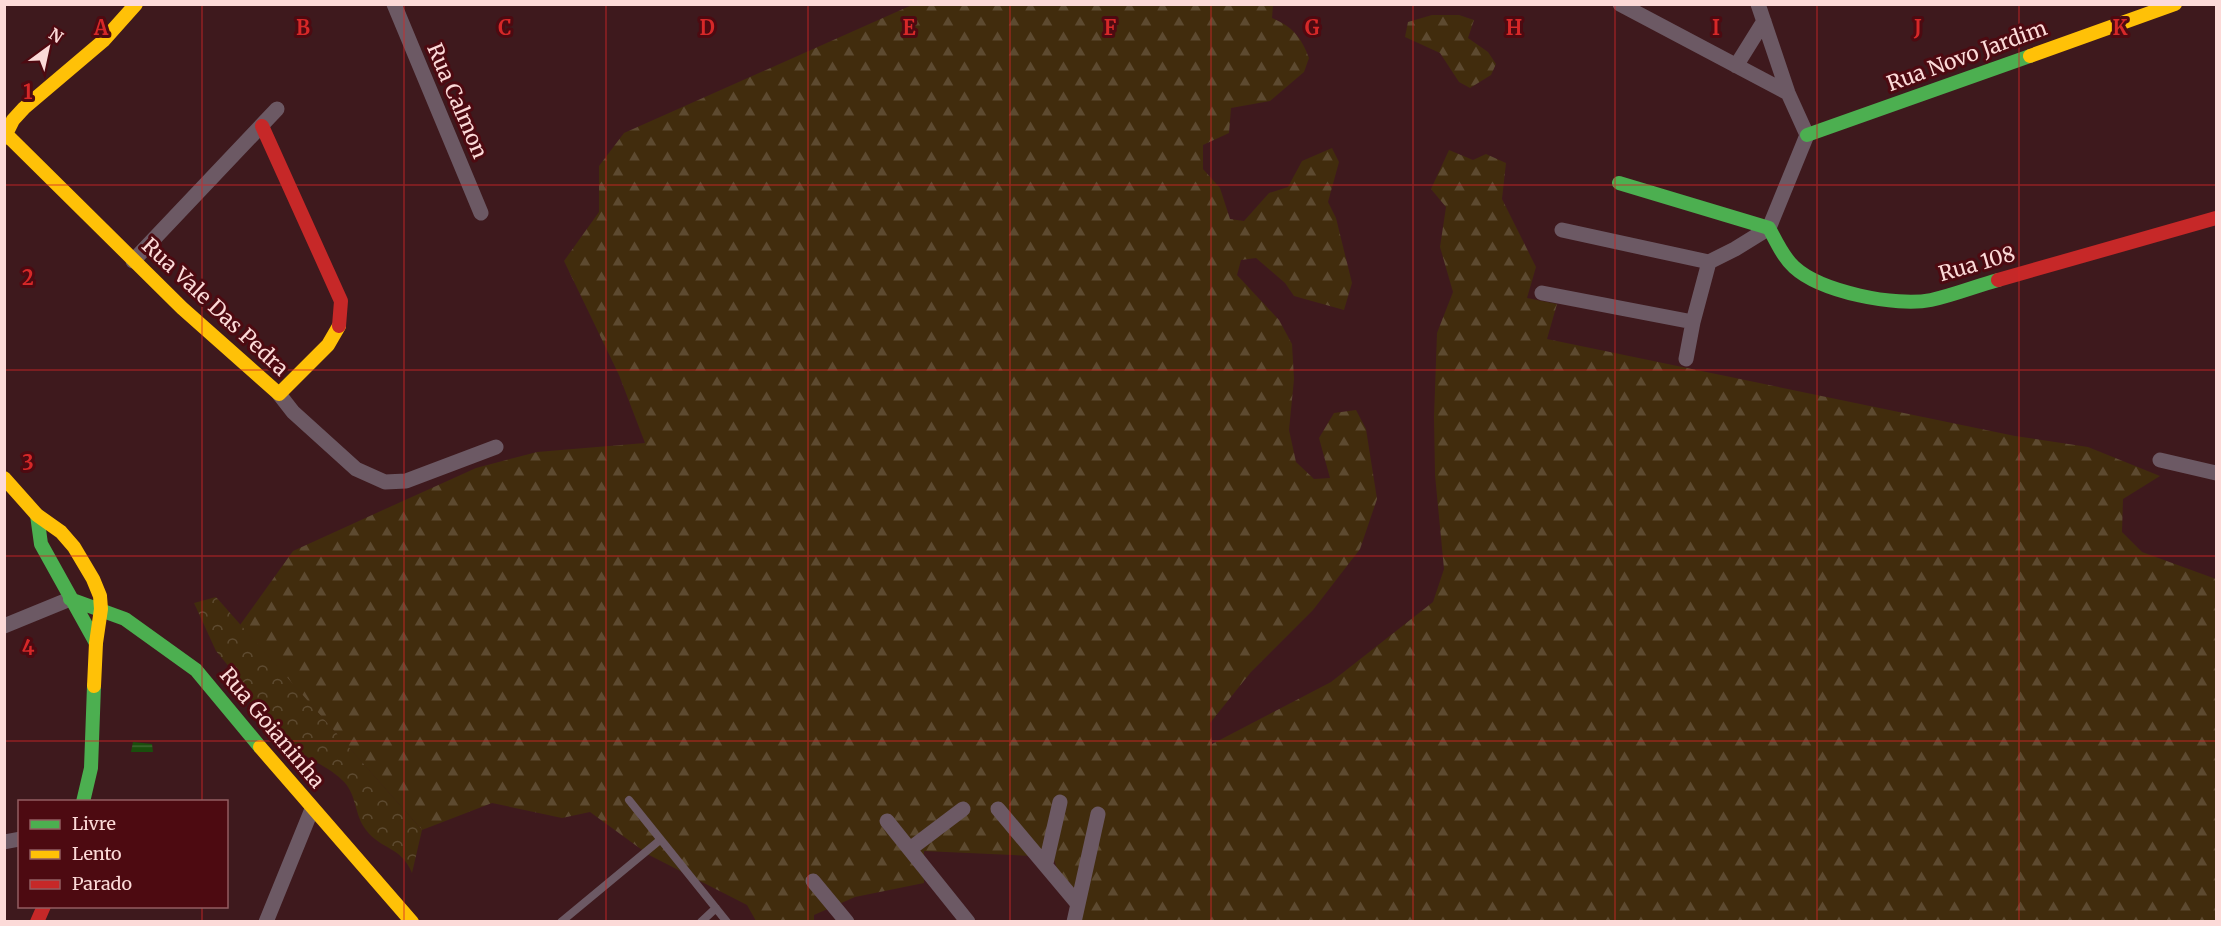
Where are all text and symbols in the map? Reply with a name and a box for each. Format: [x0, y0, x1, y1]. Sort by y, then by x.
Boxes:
text: A [93, 15, 109, 40]
text: B [296, 15, 310, 40]
text: C [498, 15, 512, 40]
text: D [699, 15, 715, 40]
text: E [902, 15, 916, 40]
text: F [1104, 15, 1117, 40]
text: G [1305, 15, 1320, 40]
text: H [1506, 15, 1522, 40]
text: I [1712, 15, 1720, 40]
street label: Rua Novo Jardim [1884, 15, 2050, 97]
text: K [2113, 15, 2128, 40]
north arrow [18, 18, 78, 78]
text: N [45, 24, 67, 47]
street label: Rua Calmon [421, 39, 494, 163]
text: 1 [23, 79, 33, 104]
street label: Rua Vale Das Pedra [136, 232, 294, 381]
street label: Rua 108 [1936, 240, 2018, 287]
text: 2 [22, 265, 34, 290]
text: 3 [22, 450, 34, 475]
text: 4 [22, 635, 35, 660]
street label: Rua Goianinha [214, 662, 331, 794]
legend [18, 800, 228, 908]
text: Livre [72, 812, 116, 835]
text: Lento [72, 842, 122, 865]
text: Parado [72, 872, 132, 895]

